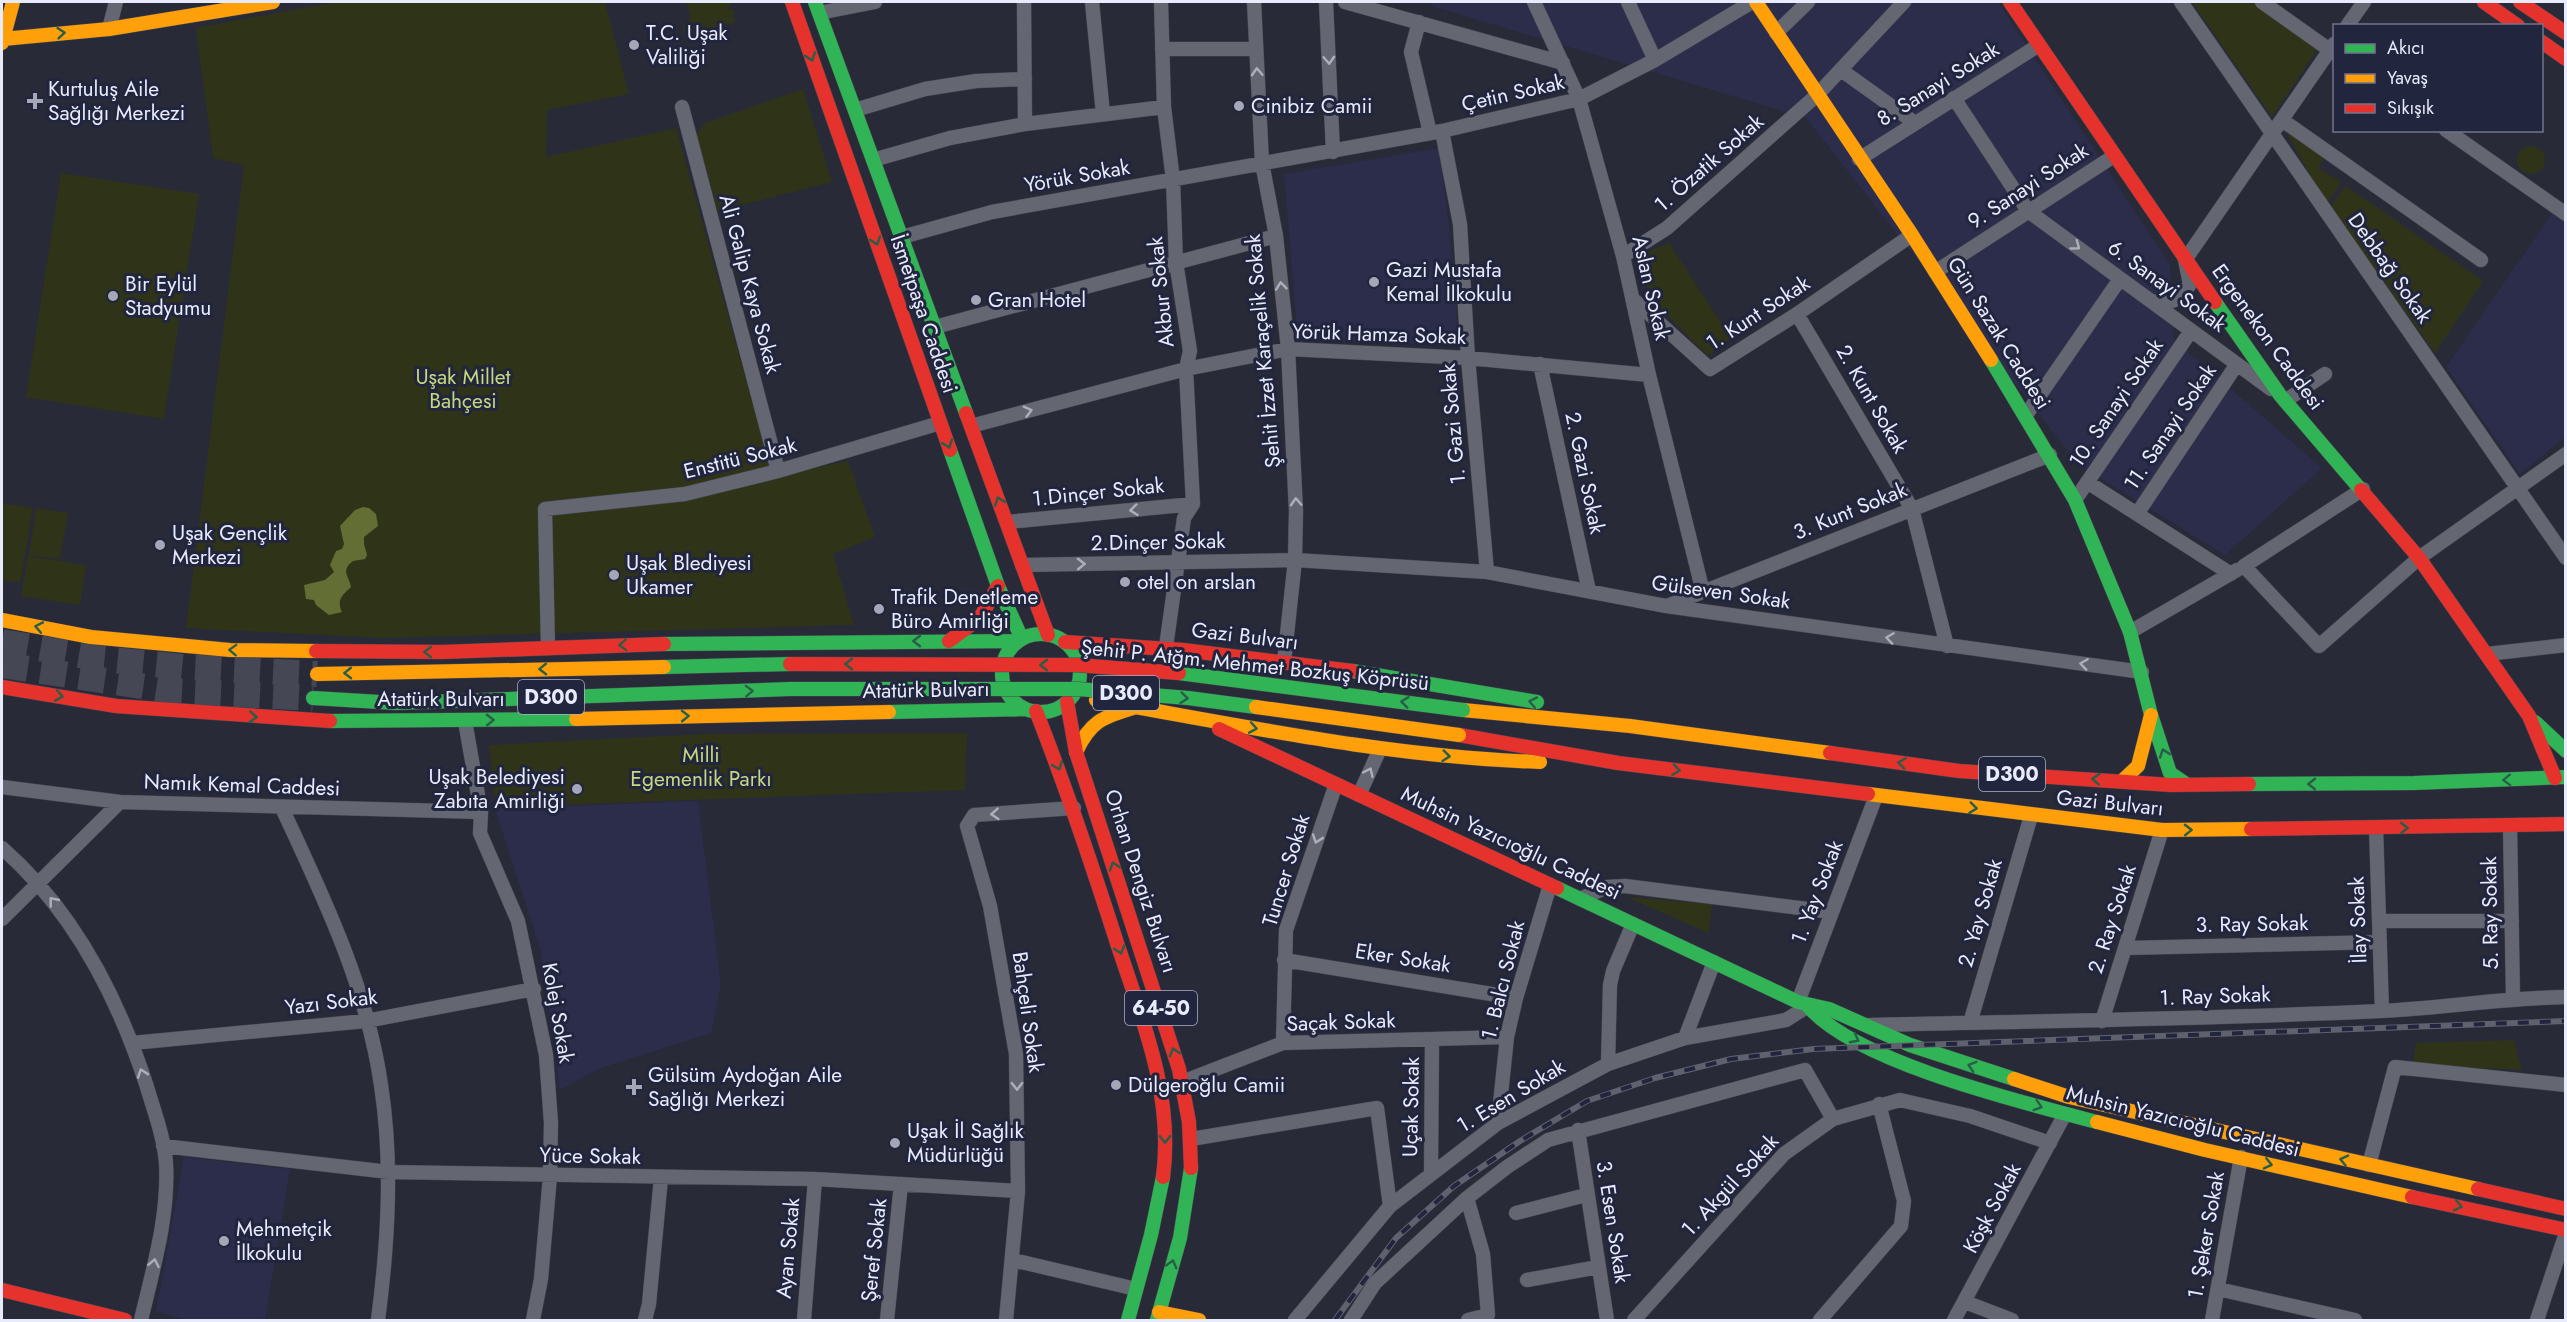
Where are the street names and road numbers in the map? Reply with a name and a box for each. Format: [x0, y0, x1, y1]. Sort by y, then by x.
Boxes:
street label: 8. Sanayi Sokak [1871, 34, 2006, 134]
street label: Çetin Sokak [1459, 66, 1568, 119]
street label: 1. Özatik Sokak [1648, 107, 1771, 219]
street label: 9. Sanayi Sokak [1962, 135, 2095, 236]
street label: Yörük Sokak [1022, 152, 1133, 200]
street label: Ali Galip Kaya Sokak [712, 191, 789, 378]
street label: Debbağ Sokak [2341, 207, 2440, 330]
street label: İsmetpaşa Caddesi [883, 231, 965, 397]
street label: Şehit İzzet Karaçelik Sokak [1238, 232, 1288, 469]
street label: Aslan Sokak [1624, 233, 1678, 344]
street label: 6. Sanayi Sokak [2102, 233, 2233, 340]
street label: Akbur Sokak [1140, 234, 1182, 349]
street label: Gün Sazak Caddesi [1940, 251, 2058, 415]
street label: Ergenekon Caddesi [2205, 258, 2331, 416]
street label: 1. Kunt Sokak [1700, 268, 1816, 358]
street label: Yörük Hamza Sokak [1292, 316, 1467, 352]
street label: 10. Sanayi Sokak [2062, 332, 2171, 474]
street label: 2. Kunt Sokak [1829, 339, 1916, 459]
street label: 11. Sanayi Sokak [2117, 357, 2224, 496]
street label: 1. Gazi Sokak [1433, 361, 1473, 486]
street label: 2. Gazi Sokak [1557, 409, 1613, 537]
street label: Enstitü Sokak [680, 429, 800, 487]
street label: 1.Dinçer Sokak [1031, 470, 1166, 514]
street label: 3. Kunt Sokak [1789, 474, 1912, 547]
street label: 2.Dinçer Sokak [1090, 526, 1226, 558]
street label: Gülseven Sokak [1650, 567, 1793, 617]
street label: Gazi Bulvarı [1190, 615, 1300, 657]
street label: Şehit P. Atğm. Mehmet Bozkuş Köprüsü [1080, 632, 1430, 698]
street label: Atatürk Bulvarı [862, 674, 990, 706]
road number: D300 [1093, 676, 1159, 710]
road number: D300 [518, 680, 584, 714]
street label: Atatürk Bulvarı [377, 684, 505, 714]
road number: D300 [1979, 757, 2045, 791]
street label: Namık Kemal Caddesi [143, 767, 341, 803]
street label: Muhsin Yazıcıoğlu Caddesi [1396, 779, 1626, 907]
street label: Gazi Bulvarı [2055, 782, 2165, 824]
street label: Orhan Dengiz Bulvarı [1097, 785, 1185, 977]
street label: Tuncer Sokak [1255, 809, 1318, 930]
street label: 1. Yay Sokak [1783, 835, 1851, 948]
street label: 2. Yay Sokak [1950, 855, 2010, 971]
street label: 5. Ray Sokak [2474, 855, 2506, 970]
street label: 2. Ray Sokak [2080, 860, 2144, 978]
street label: İlay Sokak [2341, 875, 2375, 964]
street label: 3. Ray Sokak [2195, 908, 2309, 940]
street label: 1. Balcı Sokak [1474, 916, 1533, 1043]
street label: Eker Sokak [1353, 936, 1454, 980]
street label: Bahçeli Sokak [1005, 950, 1051, 1075]
street label: Kolej Sokak [534, 960, 582, 1066]
street label: 1. Ray Sokak [2159, 979, 2272, 1013]
street label: Yazı Sokak [283, 981, 380, 1023]
road number: 64-50 [1125, 991, 1197, 1025]
street label: Saçak Sokak [1286, 1005, 1397, 1039]
street label: 1. Esen Sokak [1451, 1051, 1572, 1140]
street label: Uçak Sokak [1395, 1056, 1427, 1157]
street label: Muhsin Yazıcıoğlu Caddesi [2063, 1077, 2303, 1165]
street label: 1. Akgül Sokak [1675, 1126, 1786, 1243]
street label: Yüce Sokak [539, 1140, 642, 1172]
street label: Köşk Sokak [1956, 1157, 2029, 1258]
street label: 3. Esen Sokak [1589, 1159, 1638, 1286]
street label: 1. Şeker Sokak [2180, 1168, 2232, 1301]
street label: Ayan Sokak [769, 1196, 807, 1300]
street label: Şeref Sokak [854, 1196, 894, 1303]

